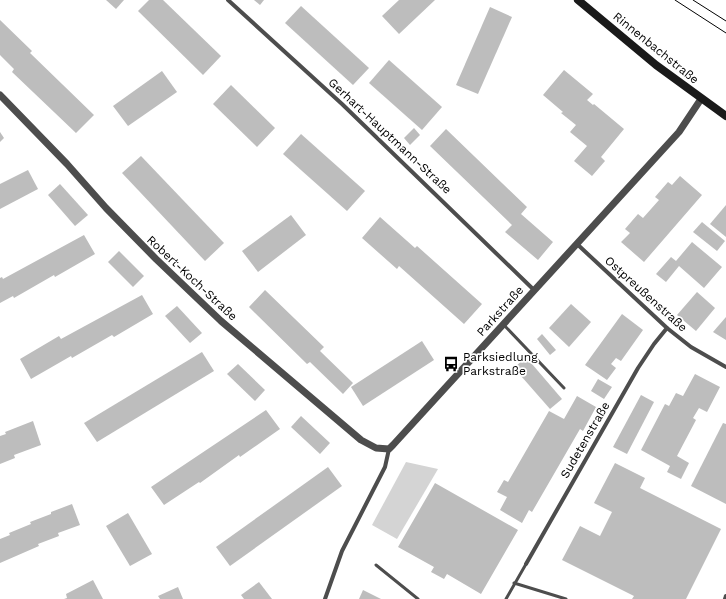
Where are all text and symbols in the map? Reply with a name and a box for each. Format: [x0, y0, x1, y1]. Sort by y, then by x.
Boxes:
street label: Rinnenbachstraße [610, 9, 702, 87]
street label: Gerhart-Hauptmann-Straße [326, 75, 454, 197]
street label: Robert-Koch-Straße [144, 233, 240, 323]
street label: Ostpreußenstraße [602, 253, 690, 335]
street label: Parkstraße [474, 283, 526, 339]
place label: Parksiedlung Parkstraße [463, 350, 538, 378]
bus stop icon: Parksiedlung Parkstraße [442, 355, 460, 373]
street label: Sudetenstraße [557, 399, 613, 481]

